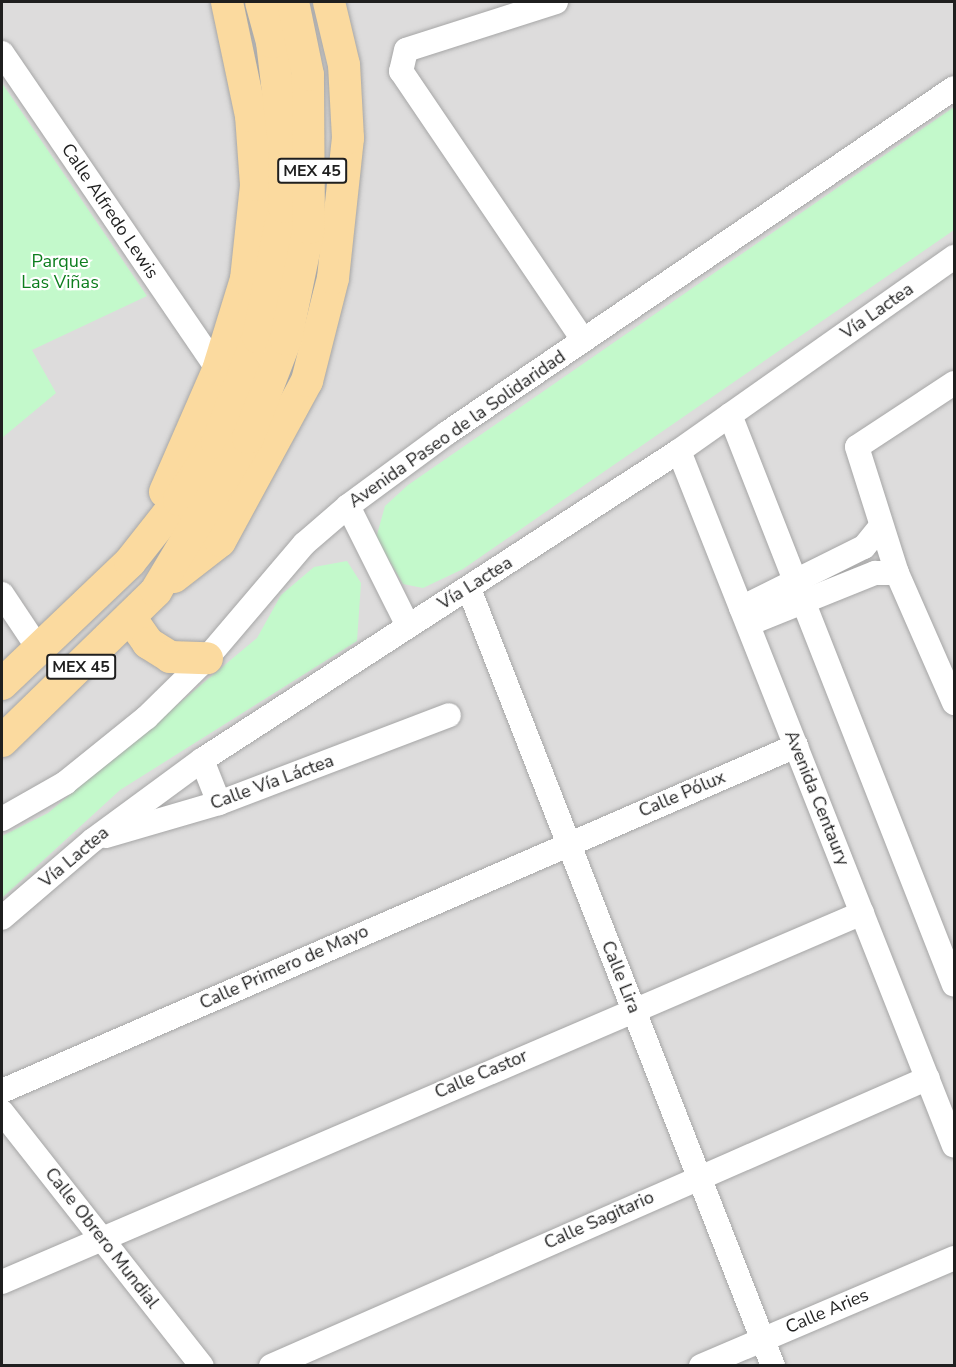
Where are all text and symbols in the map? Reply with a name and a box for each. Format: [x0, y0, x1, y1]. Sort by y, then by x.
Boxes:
street label: Calle Alfredo Lewis [57, 139, 163, 283]
road number: MEX 45 [276, 158, 348, 184]
park label: Parque Las Viñas [21, 251, 99, 294]
street label: Vía Lactea [837, 278, 917, 344]
street label: Avenida Paseo de la Solidaridad [344, 346, 570, 512]
street label: Vía Lactea [434, 552, 516, 614]
road number: MEX 45 [45, 654, 117, 680]
street label: Avenida Centaury [780, 727, 854, 869]
street label: Calle Vía Láctea [207, 750, 337, 814]
street label: Calle Pólux [635, 766, 729, 822]
street label: Vía Lactea [35, 822, 113, 892]
street label: Calle Primero de Mayo [196, 920, 372, 1014]
street label: Calle Lira [597, 938, 645, 1016]
street label: Calle Castor [431, 1045, 531, 1103]
street label: Calle Obrero Mundial [40, 1163, 164, 1313]
street label: Calle Sagitario [541, 1186, 657, 1254]
street label: Calle Aries [782, 1284, 872, 1338]

